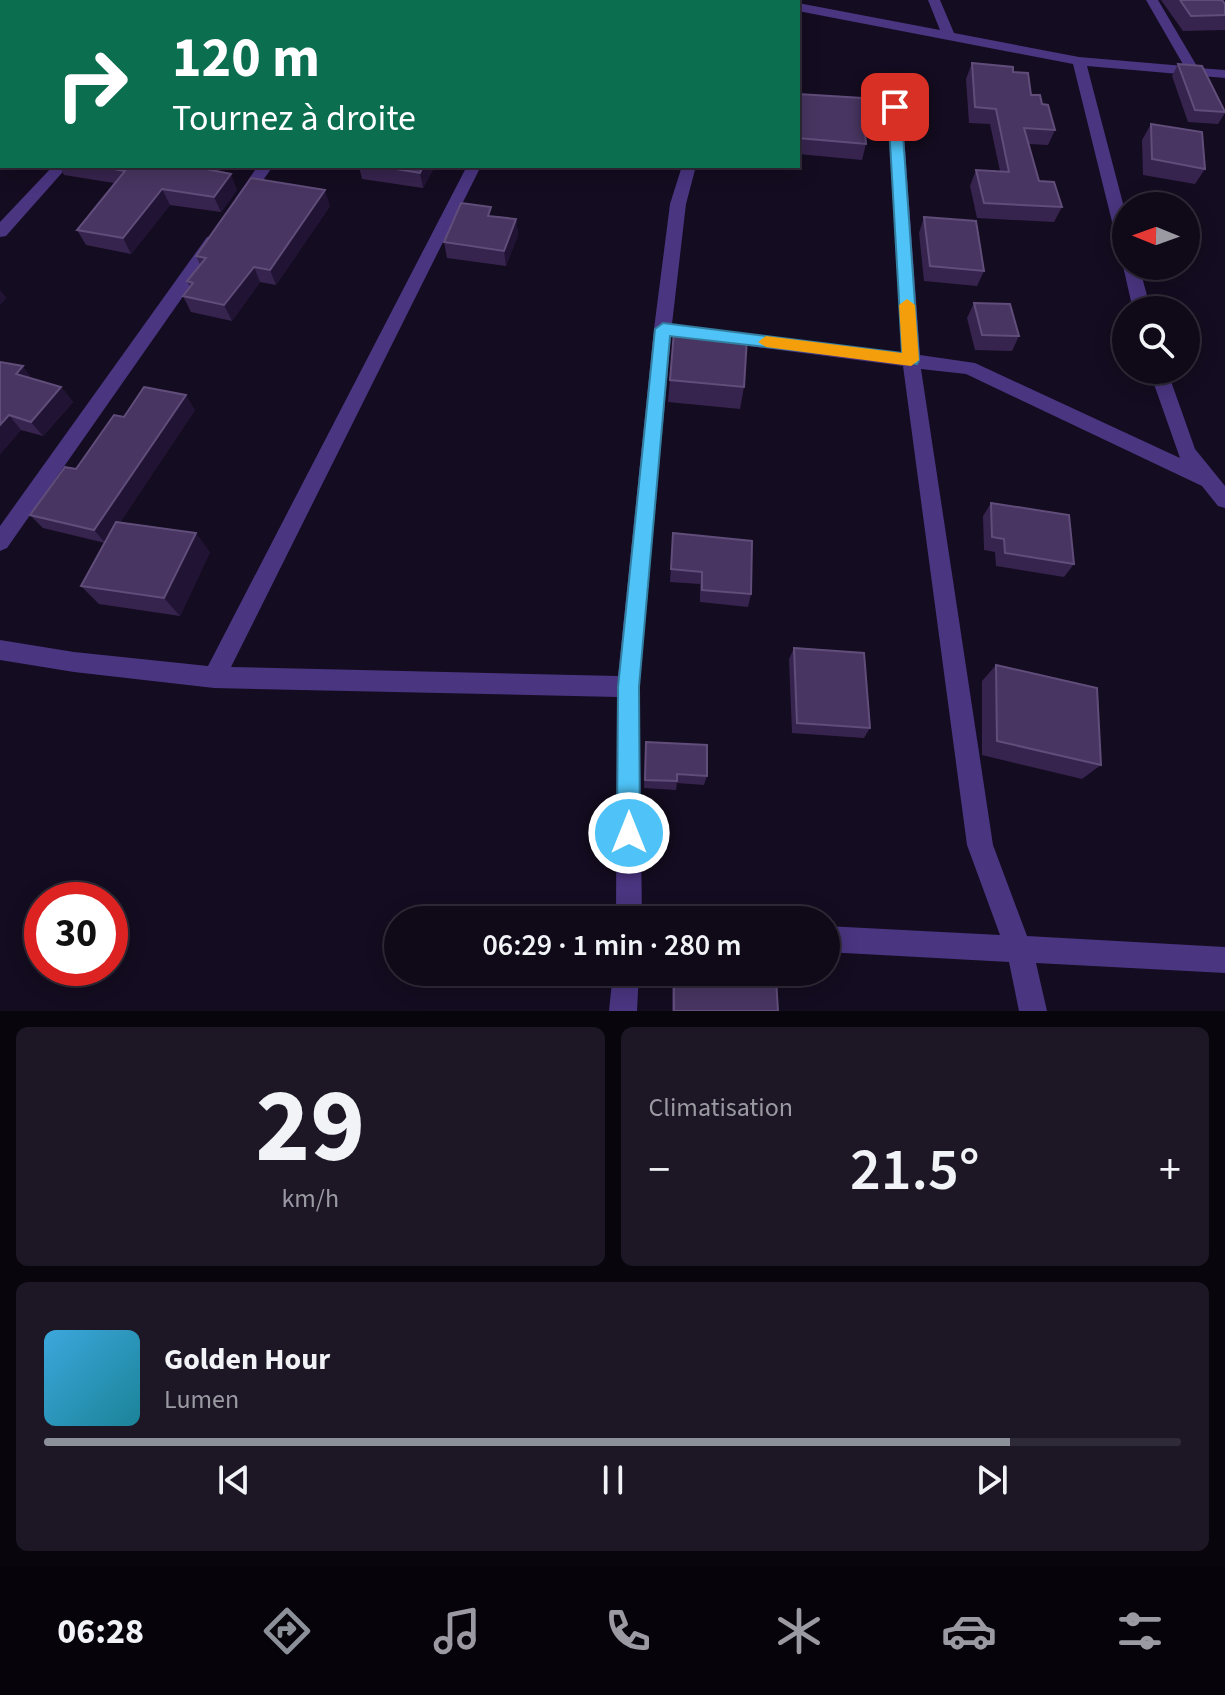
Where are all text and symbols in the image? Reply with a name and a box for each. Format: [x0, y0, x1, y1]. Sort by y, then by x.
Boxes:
text: 120 m [172, 19, 320, 98]
icon: right [40, 32, 144, 136]
pin [861, 73, 929, 141]
icon: arrive [873, 85, 917, 129]
text: Tournez à droite [172, 93, 416, 144]
north arrow [1112, 192, 1200, 280]
map controls [1112, 192, 1200, 384]
button: search [1112, 296, 1200, 384]
position arrow [587, 791, 671, 875]
speed limit sign: 30 [24, 882, 128, 986]
text: 06:29 · 1 min · 280 m [482, 924, 742, 967]
text: 29 [255, 1054, 365, 1202]
text: Climatisation [649, 1089, 793, 1126]
text: 21.5° [850, 1128, 980, 1213]
text: − [649, 1139, 670, 1202]
text: + [1159, 1139, 1181, 1202]
text: km/h [281, 1180, 339, 1217]
text: Golden Hour [164, 1338, 330, 1381]
text: Lumen [164, 1381, 239, 1418]
icon: previous [212, 1458, 256, 1502]
icon: pause [591, 1458, 635, 1502]
icon: next [970, 1458, 1014, 1502]
icon: directions [259, 1603, 315, 1659]
icon: music [429, 1603, 485, 1659]
icon: phone [600, 1603, 656, 1659]
icon: climate [771, 1603, 827, 1659]
icon: car [941, 1603, 997, 1659]
icon: filters [1112, 1603, 1168, 1659]
text: 06:28 [57, 1606, 144, 1657]

